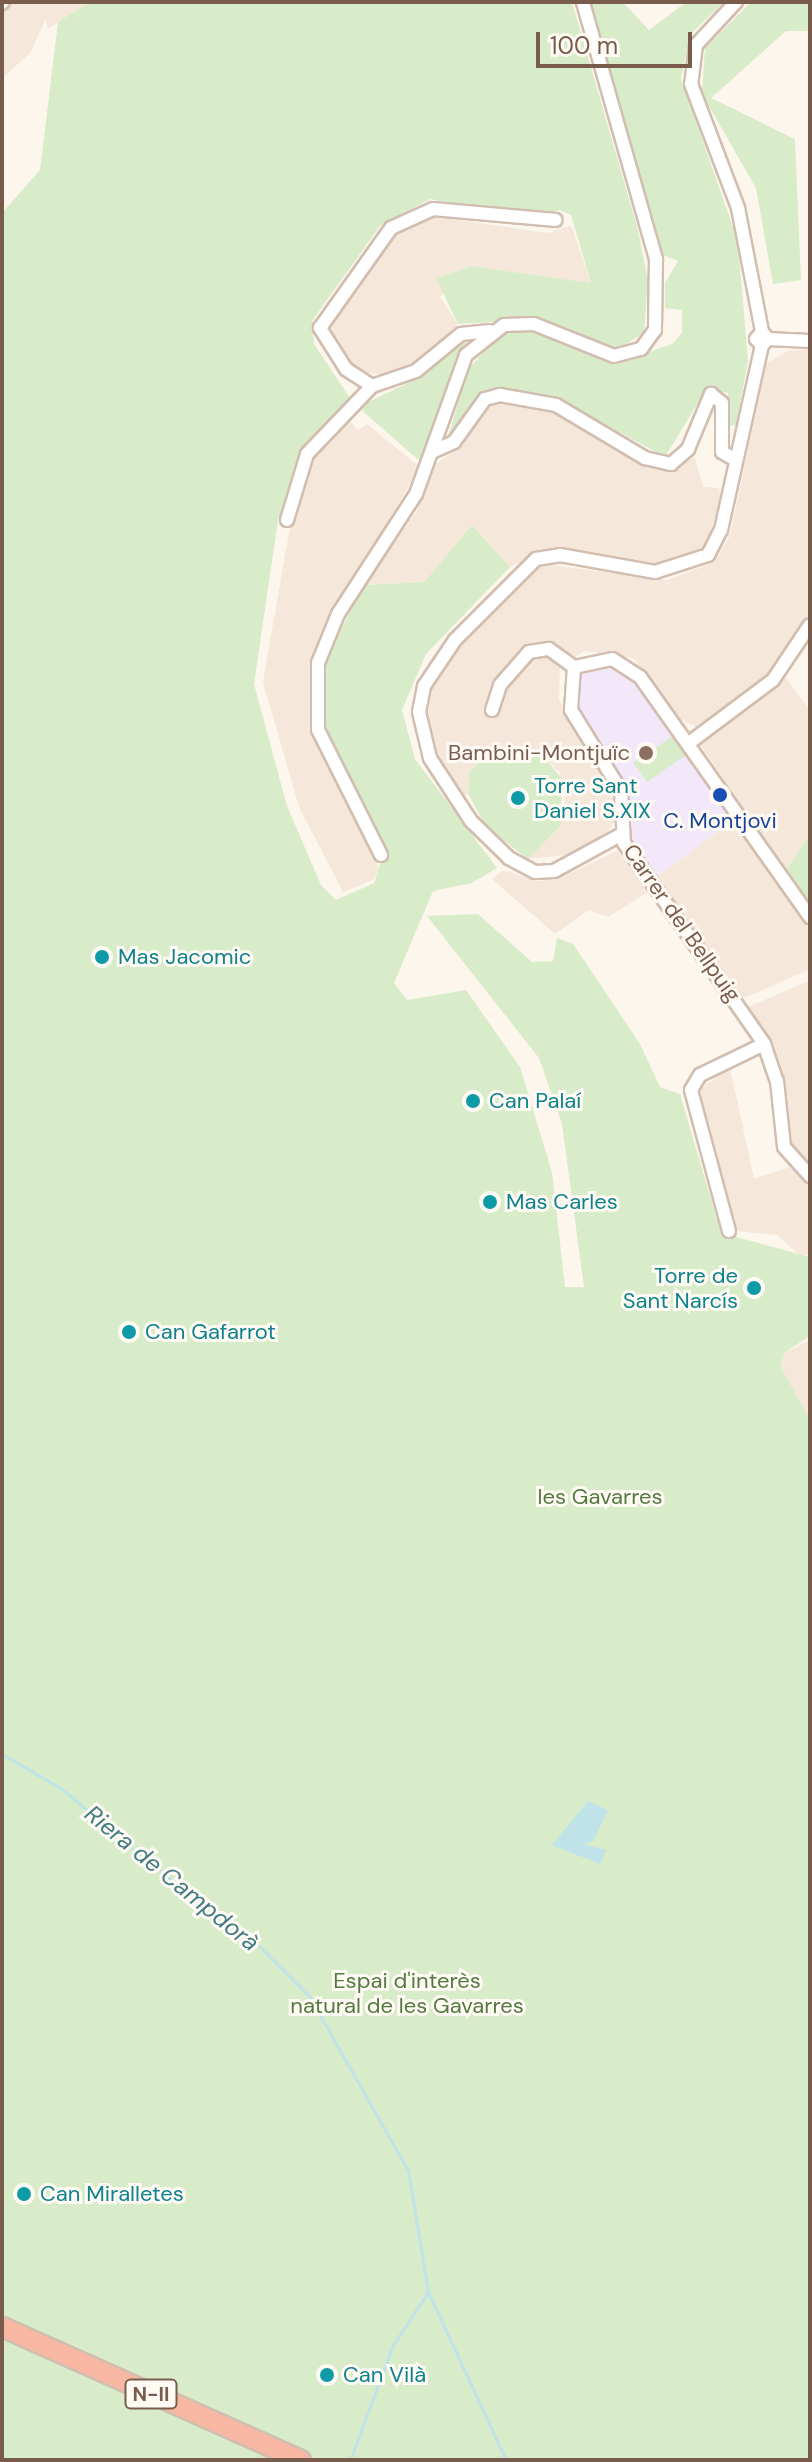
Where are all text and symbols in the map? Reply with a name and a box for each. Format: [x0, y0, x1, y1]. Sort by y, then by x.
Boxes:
scale bar [540, 16, 696, 66]
text: 100 m [550, 30, 618, 61]
place label: Bambini-Montjuïc [448, 740, 630, 766]
marker: Bambini-Montjuïc [637, 744, 655, 762]
place label: Torre Sant Daniel S.XIX [534, 772, 651, 824]
marker: C. Montjovi [711, 786, 729, 804]
marker: Torre Sant Daniel S.XIX [509, 789, 527, 807]
place label: C. Montjovi [663, 808, 777, 834]
street label: Carrer del Bellpuig [618, 839, 746, 1007]
place label: Mas Jacomic [118, 944, 251, 970]
marker: Mas Jacomic [93, 948, 111, 966]
place label: Can Palaí [489, 1088, 581, 1114]
marker: Can Palaí [464, 1092, 482, 1110]
place label: Mas Carles [506, 1189, 618, 1215]
marker: Mas Carles [481, 1193, 499, 1211]
place label: Torre de Sant Narcís [623, 1262, 738, 1314]
marker: Torre de Sant Narcís [745, 1279, 763, 1297]
place label: Can Gafarrot [145, 1319, 276, 1345]
marker: Can Gafarrot [120, 1323, 138, 1341]
park label: les Gavarres [538, 1484, 662, 1510]
water label: Riera de Campdorà [79, 1799, 265, 1957]
park label: Espai d'interès natural de les Gavarres [290, 1967, 524, 2018]
place label: Can Miralletes [40, 2181, 184, 2207]
marker: Can Miralletes [15, 2185, 33, 2203]
place label: Can Vilà [343, 2362, 426, 2388]
marker: Can Vilà [318, 2366, 336, 2384]
road number: N-II [123, 2378, 179, 2410]

